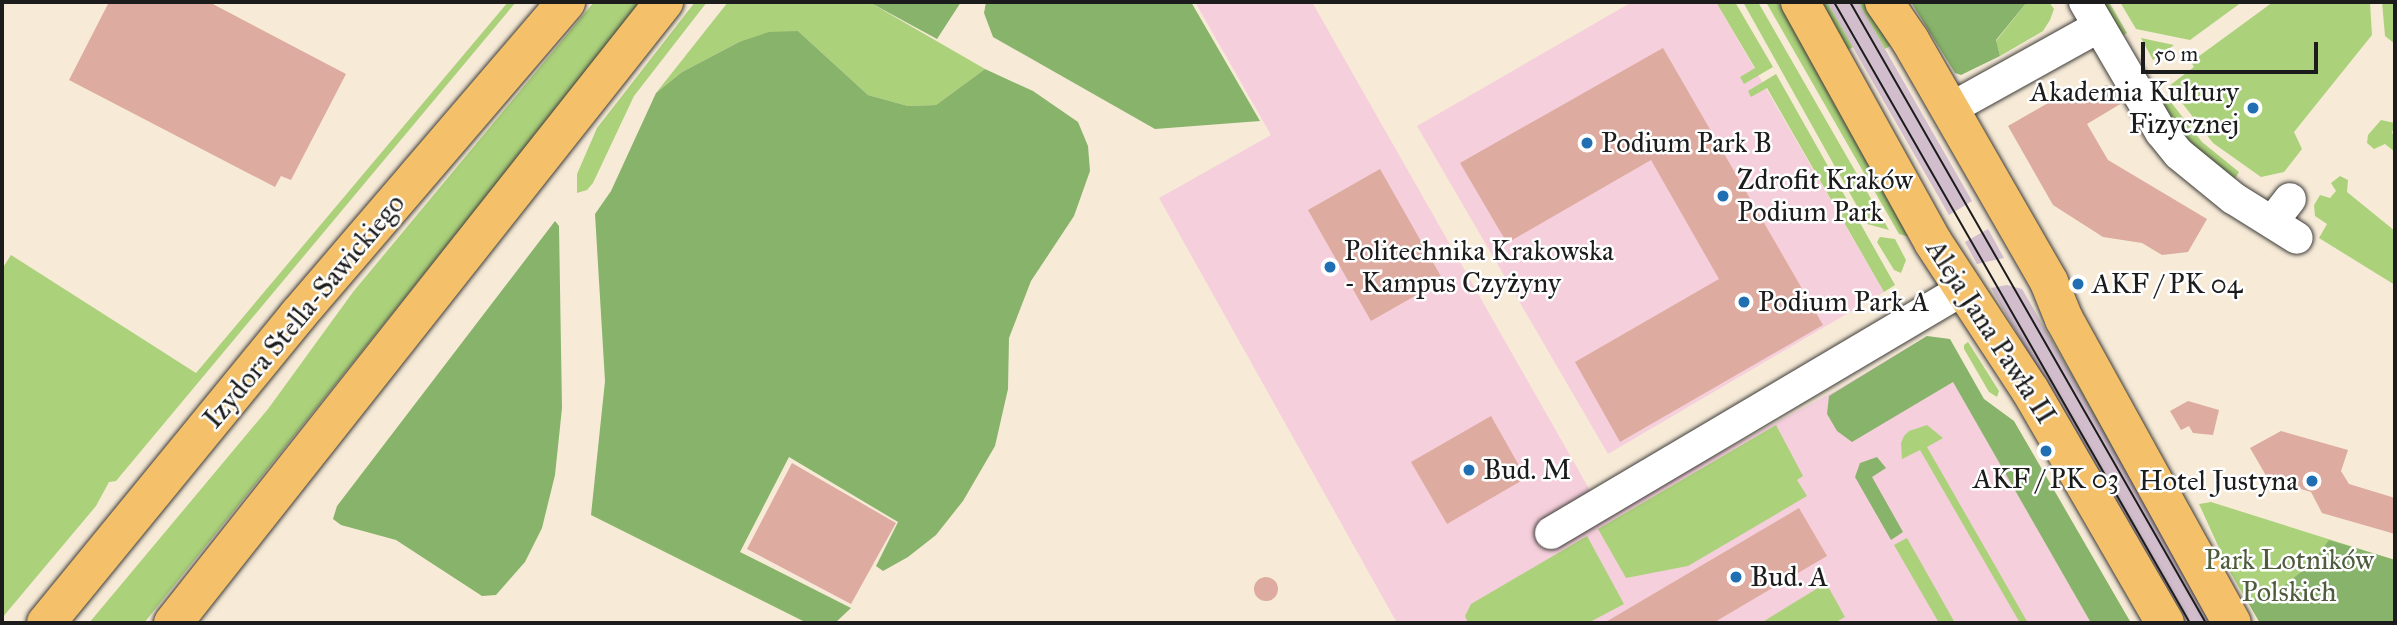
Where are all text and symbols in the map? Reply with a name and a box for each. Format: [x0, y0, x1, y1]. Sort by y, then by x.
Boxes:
scale bar [2145, 28, 2322, 72]
text: 50 m [2154, 41, 2198, 67]
place label: Akademia Kultury Fizycznej [2030, 75, 2239, 141]
marker: Akademia Kultury Fizycznej [2245, 100, 2261, 116]
place label: Podium Park B [1601, 126, 1772, 160]
marker: Podium Park B [1579, 135, 1595, 151]
place label: Zdrofit Kraków Podium Park [1737, 163, 1913, 229]
street label: Izydora Stella-Sawickiego [196, 187, 412, 435]
marker: Zdrofit Kraków Podium Park [1715, 188, 1731, 204]
place label: Politechnika Krakowska - Kampus Czyżyny [1344, 234, 1614, 300]
street label: Aleja Jana Pawła II [1919, 234, 2063, 430]
marker: Politechnika Krakowska - Kampus Czyżyny [1322, 259, 1338, 275]
place label: AKF / PK 04 [2092, 267, 2242, 301]
marker: AKF / PK 04 [2070, 276, 2086, 292]
place label: Podium Park A [1758, 285, 1929, 319]
marker: Podium Park A [1736, 294, 1752, 310]
marker: AKF / PK 03 [2038, 443, 2054, 459]
place label: Bud. M [1483, 453, 1571, 487]
marker: Bud. M [1461, 462, 1477, 478]
place label: AKF / PK 03 [1973, 462, 2119, 496]
place label: Hotel Justyna [2139, 464, 2298, 498]
marker: Hotel Justyna [2304, 473, 2320, 489]
park label: Park Lotników Polskich [2204, 543, 2374, 609]
place label: Bud. A [1750, 560, 1828, 594]
marker: Bud. A [1728, 569, 1744, 585]

